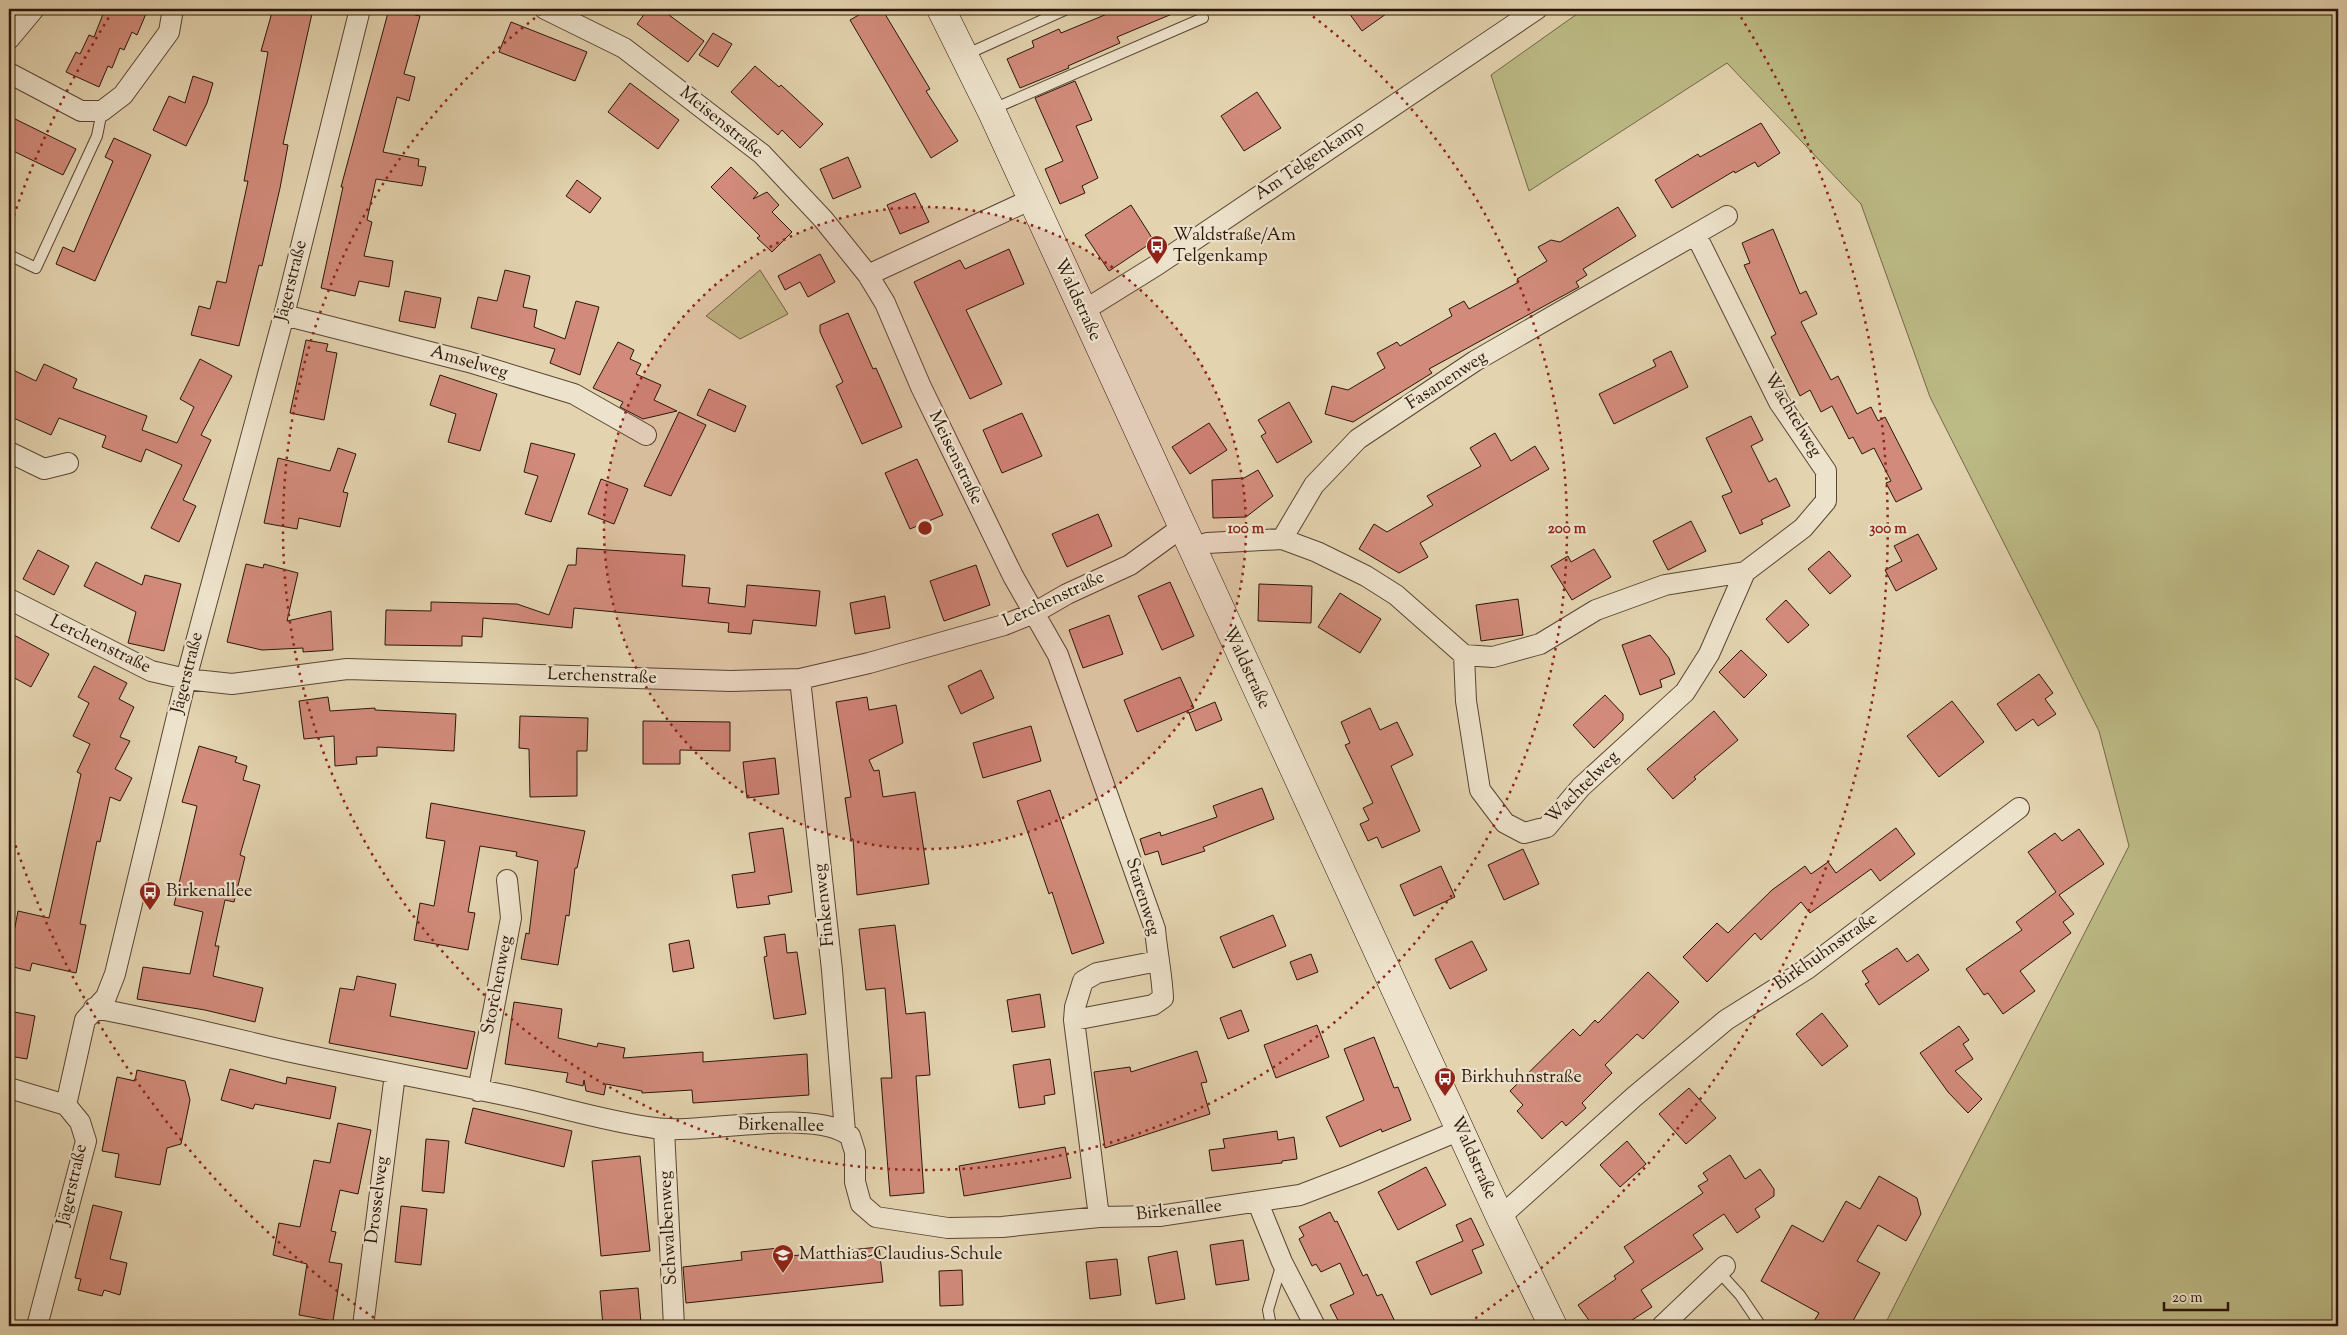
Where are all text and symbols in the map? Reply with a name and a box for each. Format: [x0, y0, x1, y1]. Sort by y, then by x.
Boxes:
street label: Meisenstraße [673, 81, 769, 165]
street label: Am Telgenkamp [1250, 114, 1370, 208]
place label: Waldstraße/Am Telgenkamp [1173, 223, 1296, 270]
bus stop icon: Waldstraße/Am Telgenkamp [1145, 234, 1169, 265]
street label: Jägerstraße [269, 237, 315, 326]
street label: Waldstraße [1047, 254, 1107, 346]
street label: Amselweg [427, 339, 511, 387]
street label: Fasanenweg [1401, 345, 1493, 417]
street label: Wachtelweg [1756, 368, 1828, 463]
street label: Meisenstraße [921, 406, 989, 510]
centre of rings [916, 519, 934, 537]
text: 100 m [1228, 519, 1265, 540]
text: 200 m [1548, 519, 1587, 540]
text: 300 m [1869, 519, 1907, 540]
street label: Lerchenstraße [999, 565, 1109, 635]
street label: Lerchenstraße [45, 609, 155, 681]
street label: Waldstraße [1216, 622, 1276, 714]
street label: Jägerstraße [165, 629, 211, 718]
street label: Lerchenstraße [547, 662, 657, 692]
street label: Wachtelweg [1540, 745, 1626, 831]
street label: Starenweg [1118, 855, 1166, 939]
street label: Finkenweg [808, 862, 842, 948]
place label: Birkenallee [166, 879, 252, 905]
bus stop icon: Birkenallee [138, 880, 162, 911]
street label: Birkhuhnstraße [1769, 907, 1883, 997]
street label: Storchenweg [476, 933, 520, 1037]
place label: Birkhuhnstraße [1461, 1065, 1582, 1091]
bus stop icon: Birkhuhnstraße [1433, 1066, 1457, 1097]
street label: Birkenallee [738, 1112, 824, 1140]
street label: Waldstraße [1443, 1112, 1503, 1204]
street label: Jägerstraße [51, 1142, 95, 1229]
street label: Drosselweg [360, 1154, 396, 1245]
street label: Schwalbenweg [653, 1170, 685, 1286]
street label: Birkenallee [1135, 1194, 1223, 1228]
place label: Matthias-Claudius-Schule [799, 1242, 1003, 1268]
school or university icon: Matthias-Claudius-Schule [771, 1243, 795, 1274]
scale bar [2164, 1280, 2228, 1312]
text: 20 m [2172, 1288, 2203, 1309]

